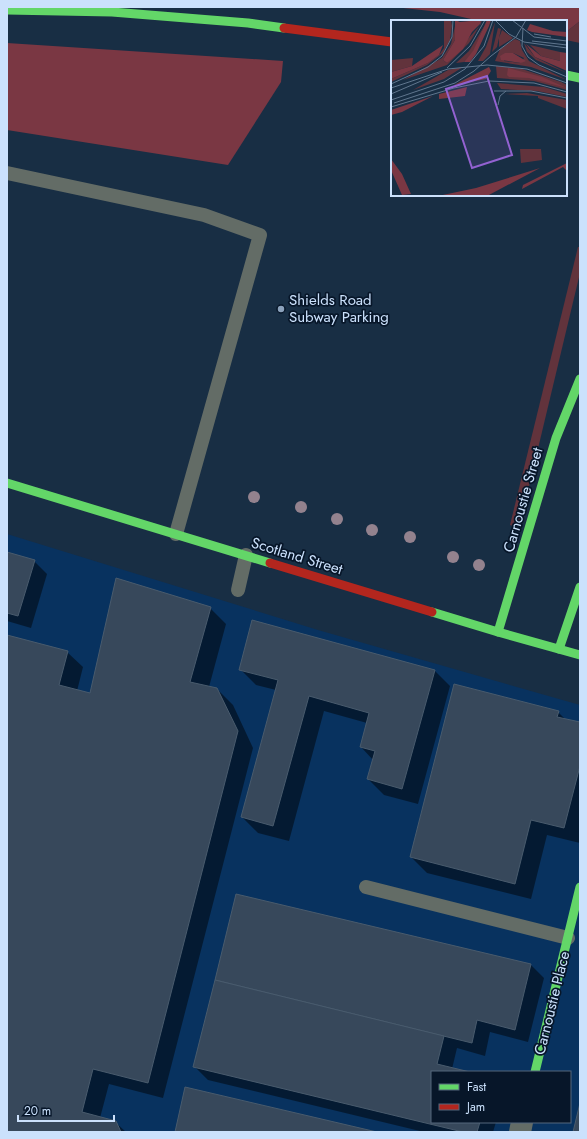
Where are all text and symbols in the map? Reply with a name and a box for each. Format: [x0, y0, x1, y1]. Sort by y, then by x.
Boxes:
inset map [391, 20, 567, 196]
place label: Shields Road Subway Parking [289, 289, 389, 328]
marker: Shields Road Subway Parking [276, 304, 286, 314]
street label: Carnoustie Street [498, 445, 549, 555]
street label: Scotland Street [249, 532, 346, 580]
street label: Carnoustie Place [528, 949, 576, 1057]
legend [431, 1071, 571, 1123]
text: Fast [467, 1078, 486, 1096]
scale bar [18, 1097, 114, 1123]
text: Jam [465, 1098, 485, 1116]
text: 20 m [24, 1102, 51, 1120]

